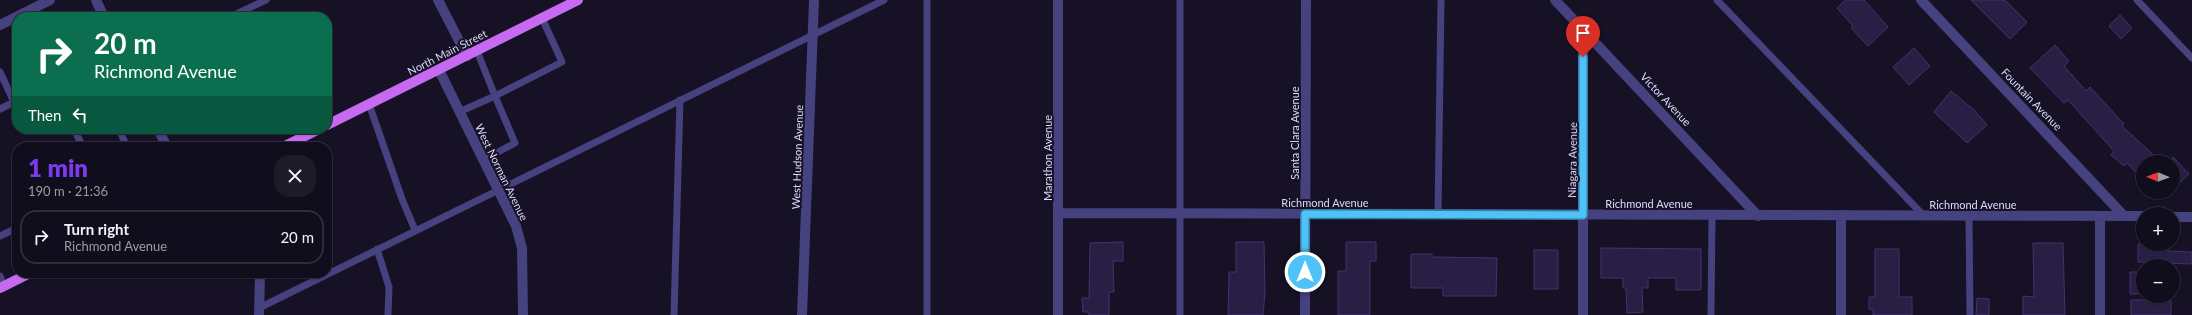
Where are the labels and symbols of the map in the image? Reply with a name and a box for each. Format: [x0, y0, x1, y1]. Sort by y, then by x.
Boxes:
pin [1566, 16, 1600, 57]
street label: North Main Street [405, 26, 489, 78]
street label: Fountain Avenue [1999, 65, 2065, 133]
street label: Victor Avenue [1638, 70, 1694, 128]
street label: Santa Clara Avenue [1288, 86, 1301, 180]
street label: West Hudson Avenue [789, 104, 805, 210]
street label: Marathon Avenue [1041, 115, 1054, 201]
street label: West Norman Avenue [473, 121, 531, 223]
street label: Niagara Avenue [1565, 122, 1579, 198]
north arrow [2136, 155, 2180, 199]
street label: Richmond Avenue [1281, 196, 1369, 209]
street label: Richmond Avenue [1605, 197, 1693, 210]
street label: Richmond Avenue [1929, 198, 2017, 211]
position arrow [1284, 251, 1326, 293]

